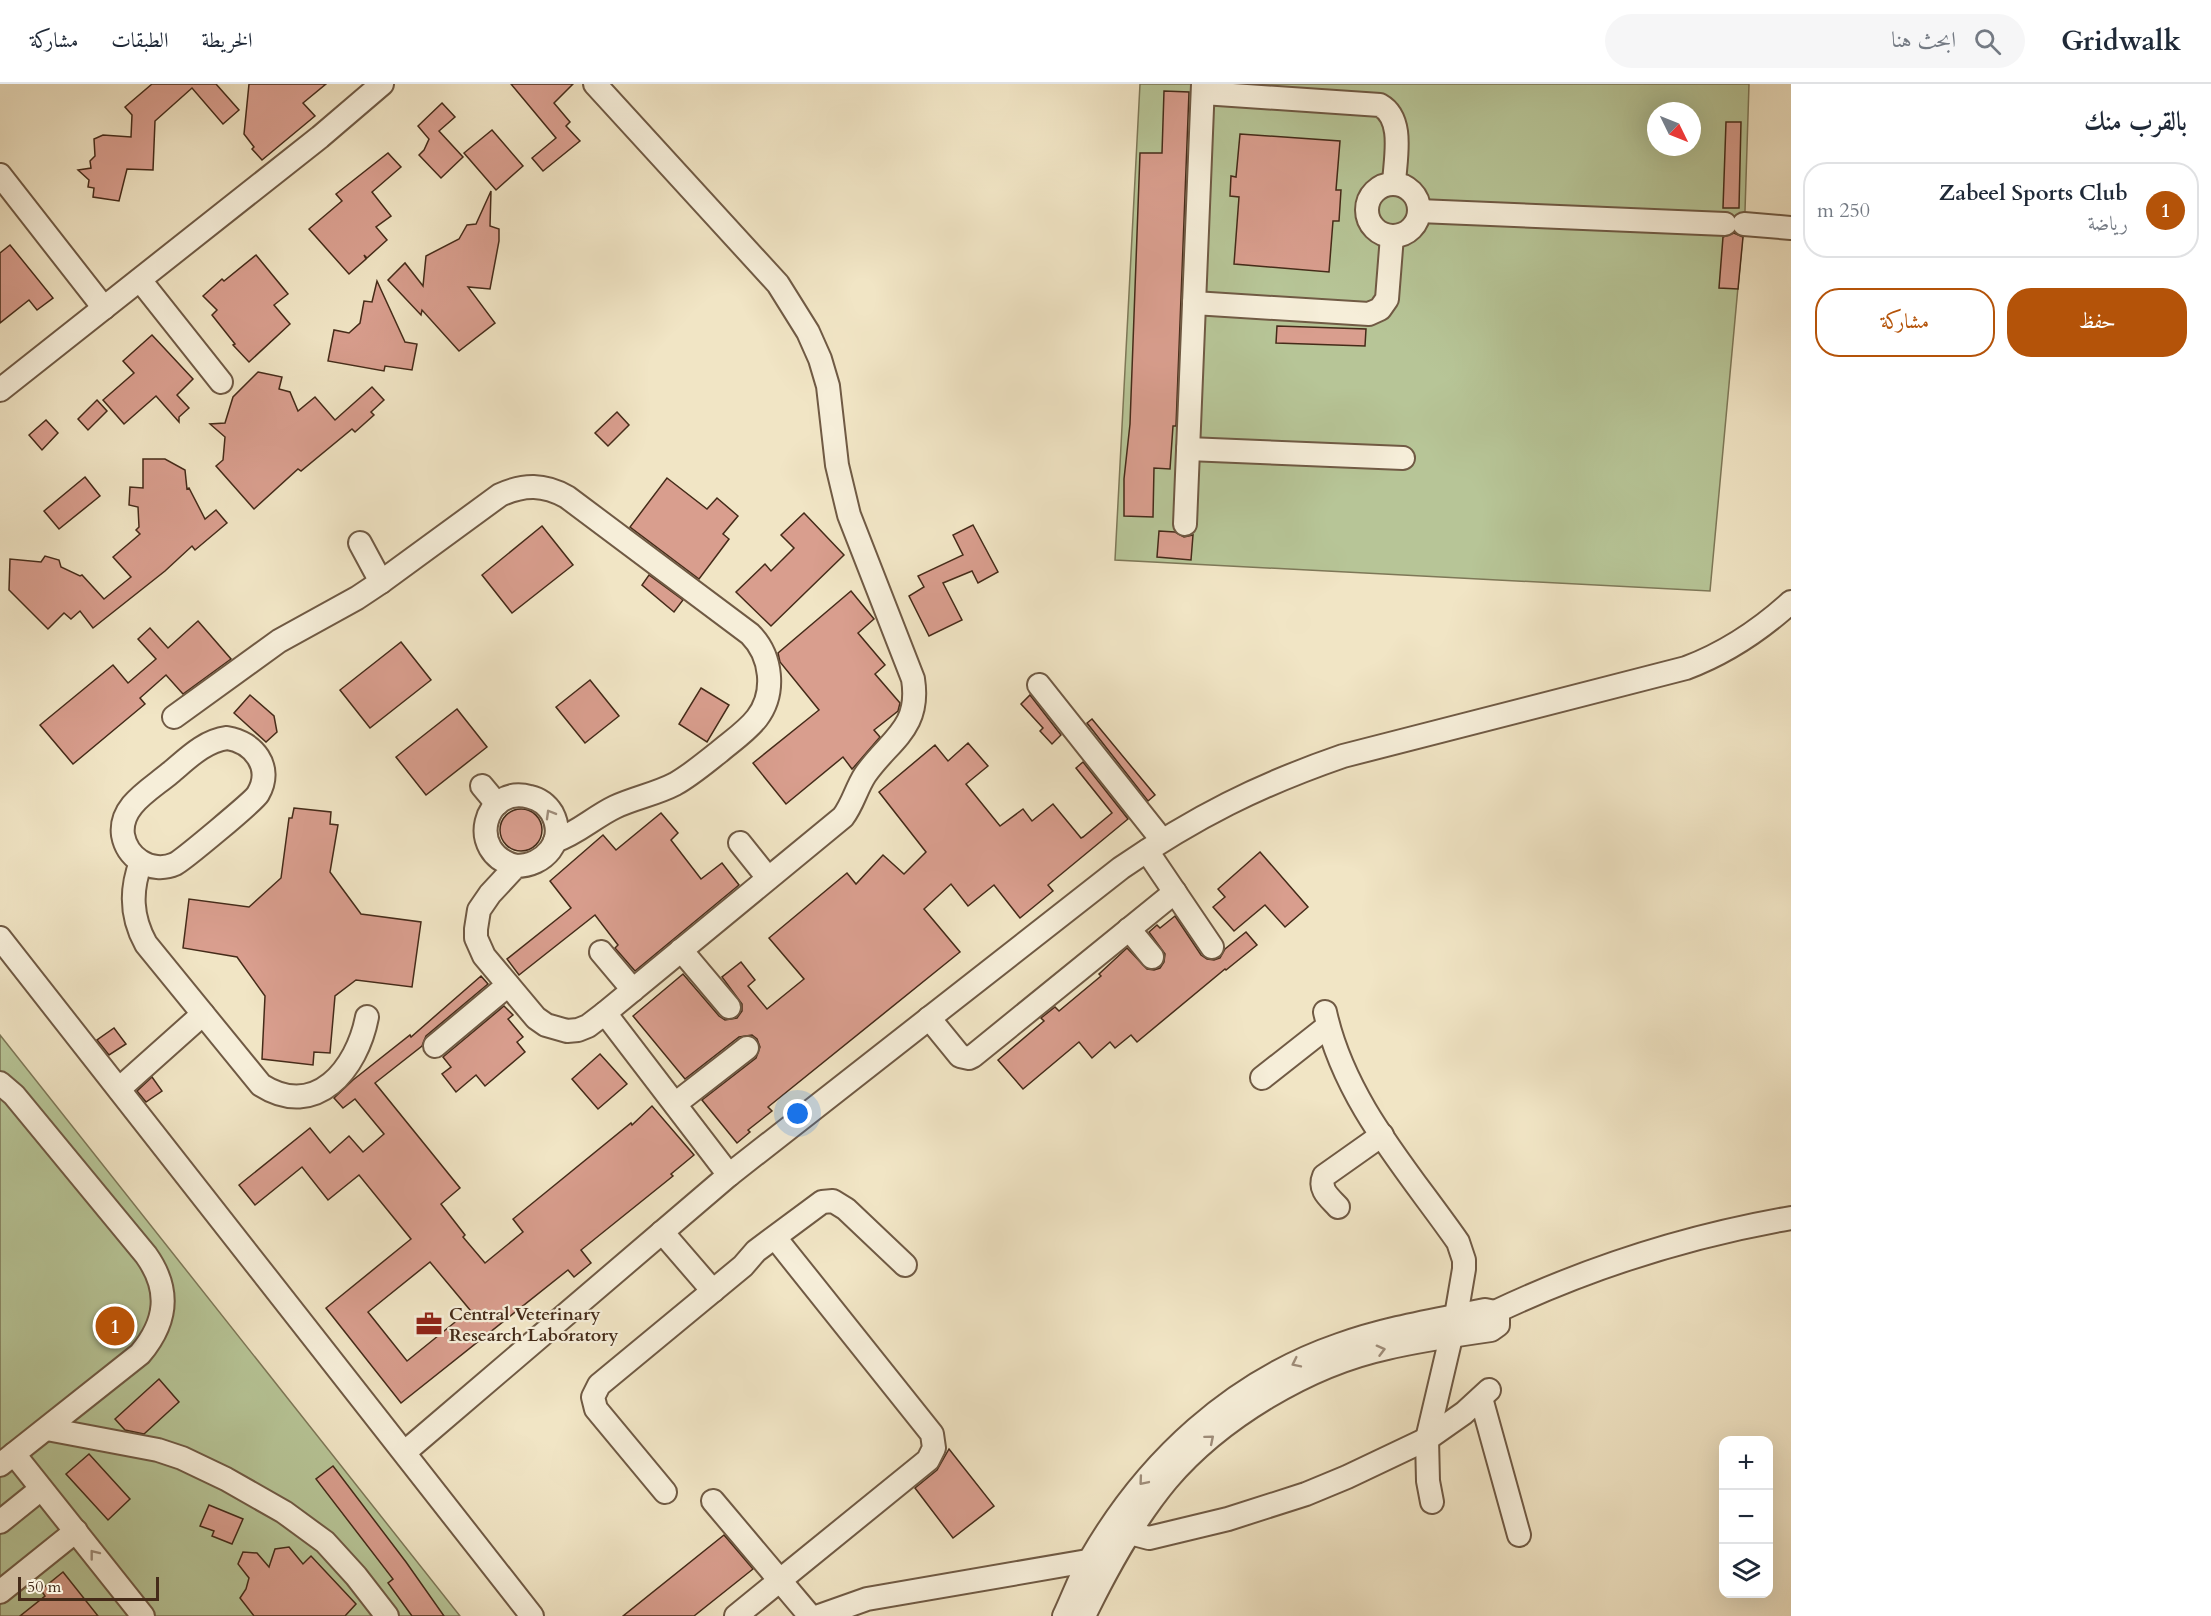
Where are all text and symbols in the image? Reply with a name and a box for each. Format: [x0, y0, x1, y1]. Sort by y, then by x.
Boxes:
search box [1605, 14, 2025, 68]
text: Gridwalk [2061, 22, 2181, 60]
text: ابحث هنا [1891, 25, 1956, 55]
icon: search [1971, 25, 2004, 58]
text: مشاركة [30, 26, 78, 55]
text: الطبقات [111, 26, 168, 55]
text: الخريطة [201, 26, 253, 55]
north arrow [1647, 102, 1701, 156]
text: بالقرب منك [2084, 104, 2187, 139]
text: Zabeel Sports Club [1939, 178, 2128, 208]
text: 250 m [1817, 197, 1870, 224]
text: 1 [2160, 197, 2171, 224]
text: رياضة [2088, 210, 2128, 237]
button: مشاركة [1815, 288, 1995, 357]
button: حفظ [2007, 288, 2187, 357]
one-way arrow [546, 810, 557, 820]
your location [783, 1099, 812, 1128]
place label: Central Veterinary Research Laboratory [449, 1302, 619, 1348]
pin: 1 [96, 1304, 134, 1348]
office icon: Central Veterinary Research Laboratory [414, 1309, 444, 1339]
one-way arrow [1376, 1344, 1386, 1357]
one-way arrow [1292, 1356, 1303, 1368]
one-way arrow [1203, 1436, 1214, 1447]
map controls [1719, 1436, 1773, 1598]
button: + [1719, 1436, 1773, 1490]
one-way arrow [1140, 1474, 1151, 1485]
button: − [1719, 1490, 1773, 1544]
button: layers [1719, 1544, 1773, 1598]
one-way arrow [90, 1549, 101, 1560]
scale bar [18, 1574, 159, 1602]
text: 50 m [27, 1576, 61, 1598]

